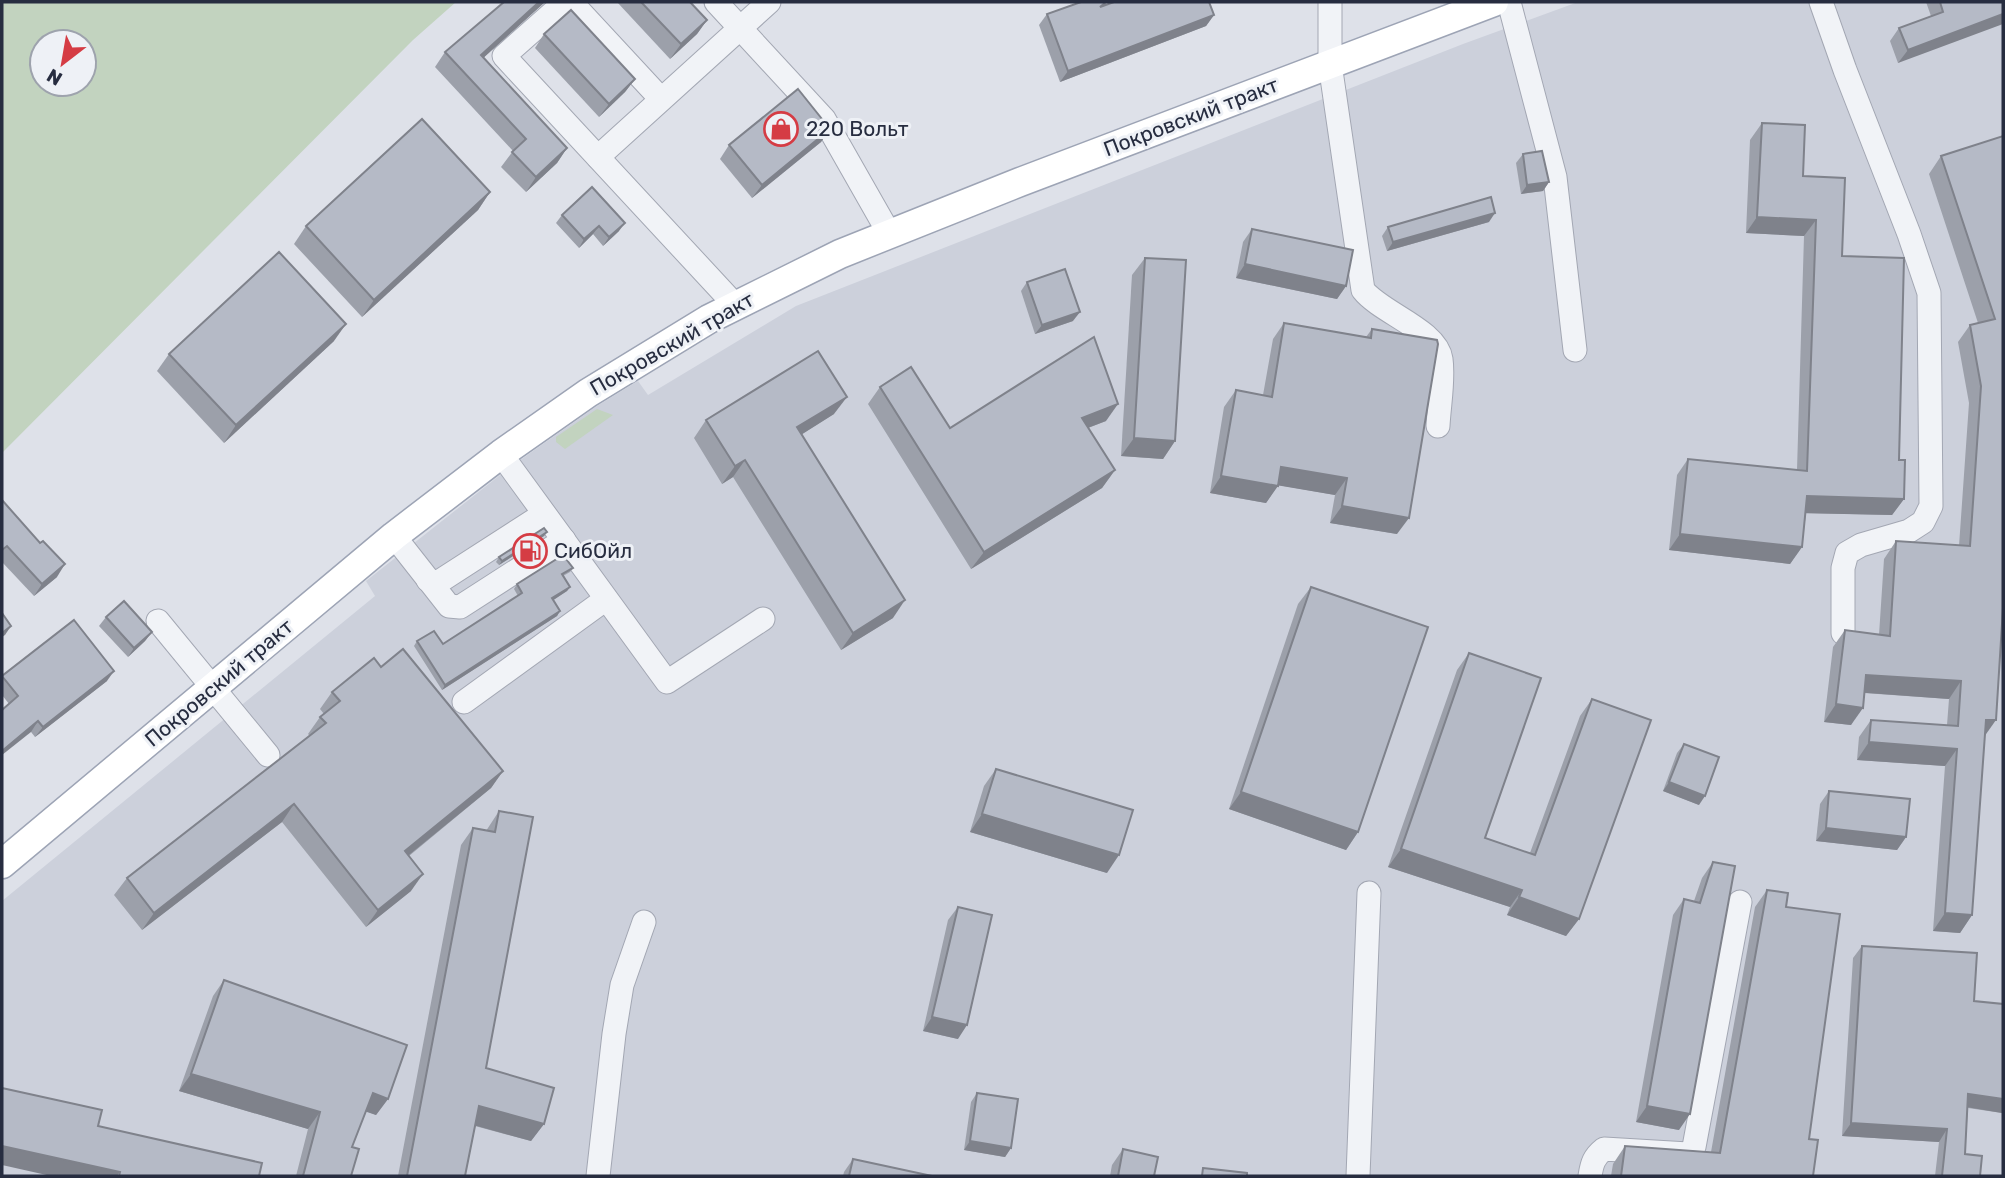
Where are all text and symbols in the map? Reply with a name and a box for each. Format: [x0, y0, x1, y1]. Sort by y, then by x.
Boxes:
north arrow [28, 28, 98, 98]
text: N [43, 64, 66, 91]
street label: Покровский тракт [1100, 72, 1282, 161]
shop icon: 220 Вольт [762, 110, 800, 148]
place label: 220 Вольт [806, 116, 909, 141]
street label: Покровский тракт [585, 286, 758, 401]
fuel station icon: СибОйл [511, 532, 549, 570]
place label: СибОйл [554, 538, 632, 563]
street label: Покровский тракт [140, 613, 298, 752]

